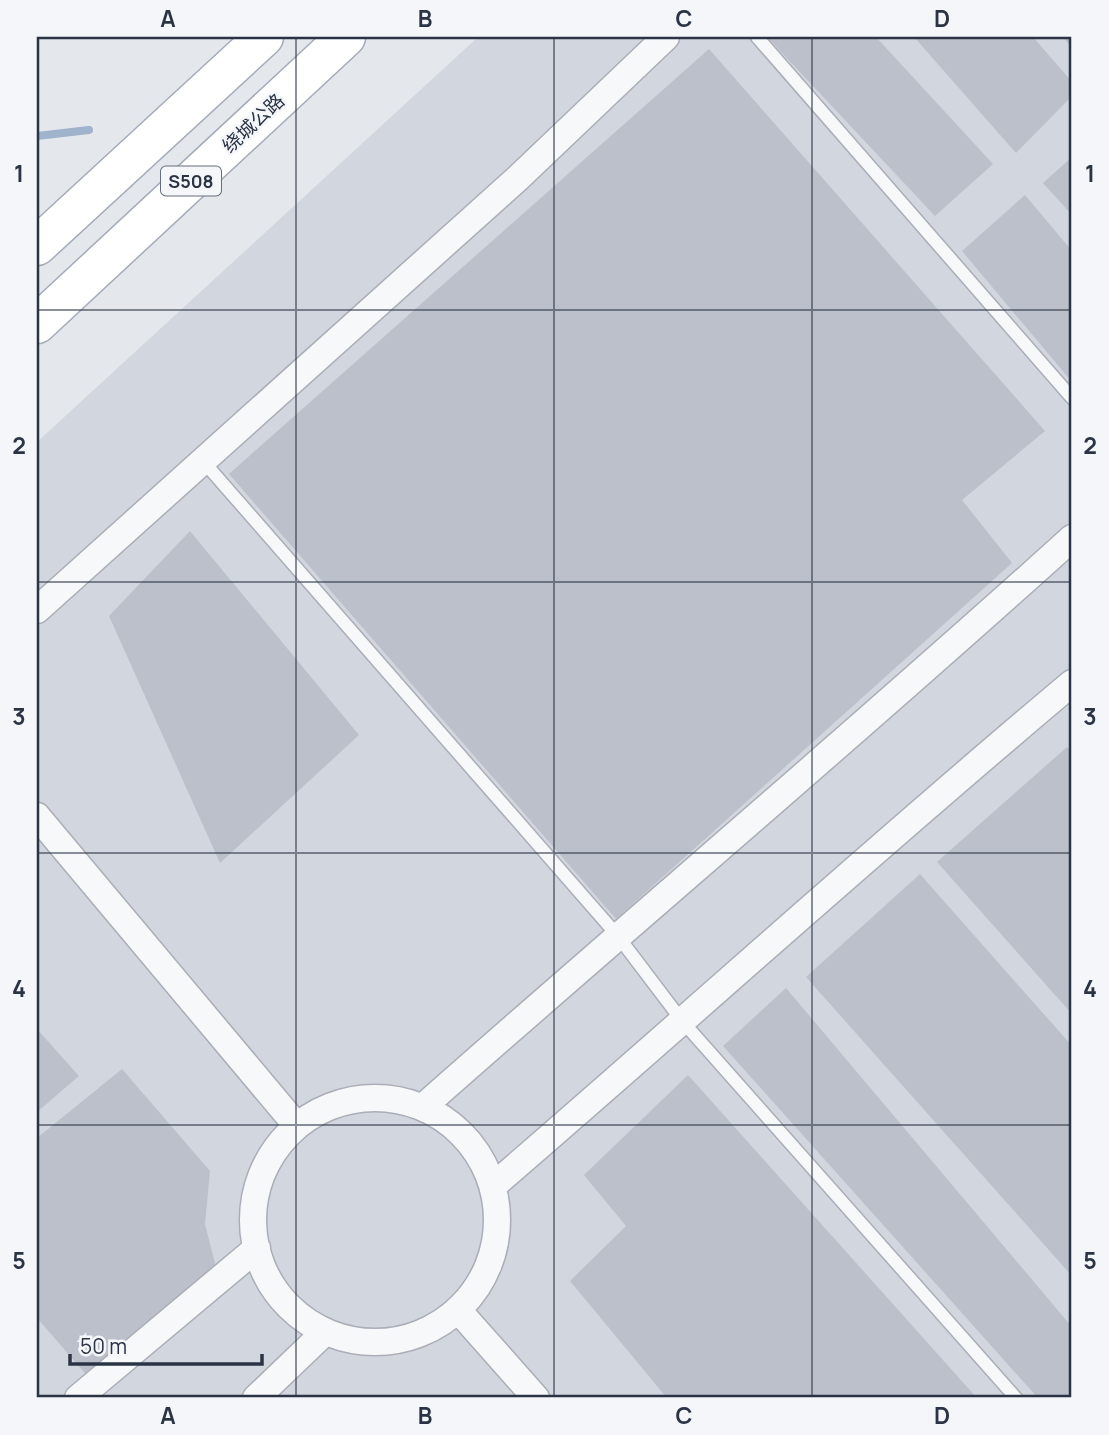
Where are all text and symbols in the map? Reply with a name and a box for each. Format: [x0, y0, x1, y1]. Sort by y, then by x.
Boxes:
text: A [160, 2, 176, 34]
text: B [418, 2, 432, 34]
text: C [676, 2, 693, 34]
text: D [934, 2, 950, 34]
street label: 绕城公路 [216, 88, 290, 158]
text: 1 [14, 157, 24, 189]
text: 1 [1085, 157, 1095, 189]
road number: S508 [161, 166, 221, 196]
text: 2 [12, 429, 26, 461]
text: 2 [1083, 429, 1097, 461]
text: 3 [12, 700, 26, 732]
text: 3 [1083, 700, 1097, 732]
text: 4 [12, 972, 26, 1004]
text: 4 [1083, 972, 1097, 1004]
text: 5 [12, 1244, 26, 1276]
text: 5 [1083, 1244, 1097, 1276]
scale bar [70, 1323, 262, 1367]
text: 50 m [80, 1332, 127, 1360]
text: A [160, 1399, 176, 1431]
text: B [418, 1399, 432, 1431]
text: C [676, 1399, 693, 1431]
text: D [934, 1399, 950, 1431]

